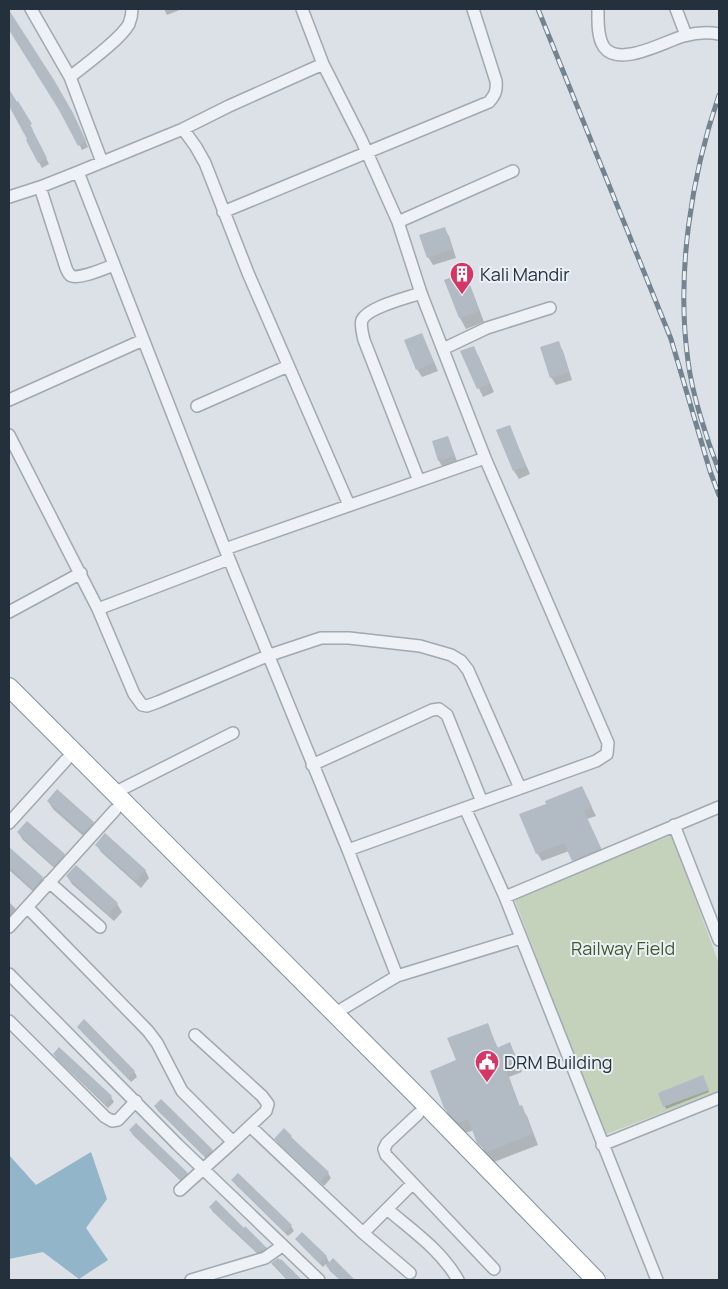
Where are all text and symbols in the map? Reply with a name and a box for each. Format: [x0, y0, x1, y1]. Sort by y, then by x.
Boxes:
building icon: Kali Mandir [449, 261, 475, 295]
place label: Kali Mandir [480, 262, 570, 286]
park label: Railway Field [571, 936, 675, 960]
public building icon: DRM Building [474, 1049, 500, 1083]
place label: DRM Building [504, 1050, 613, 1074]

